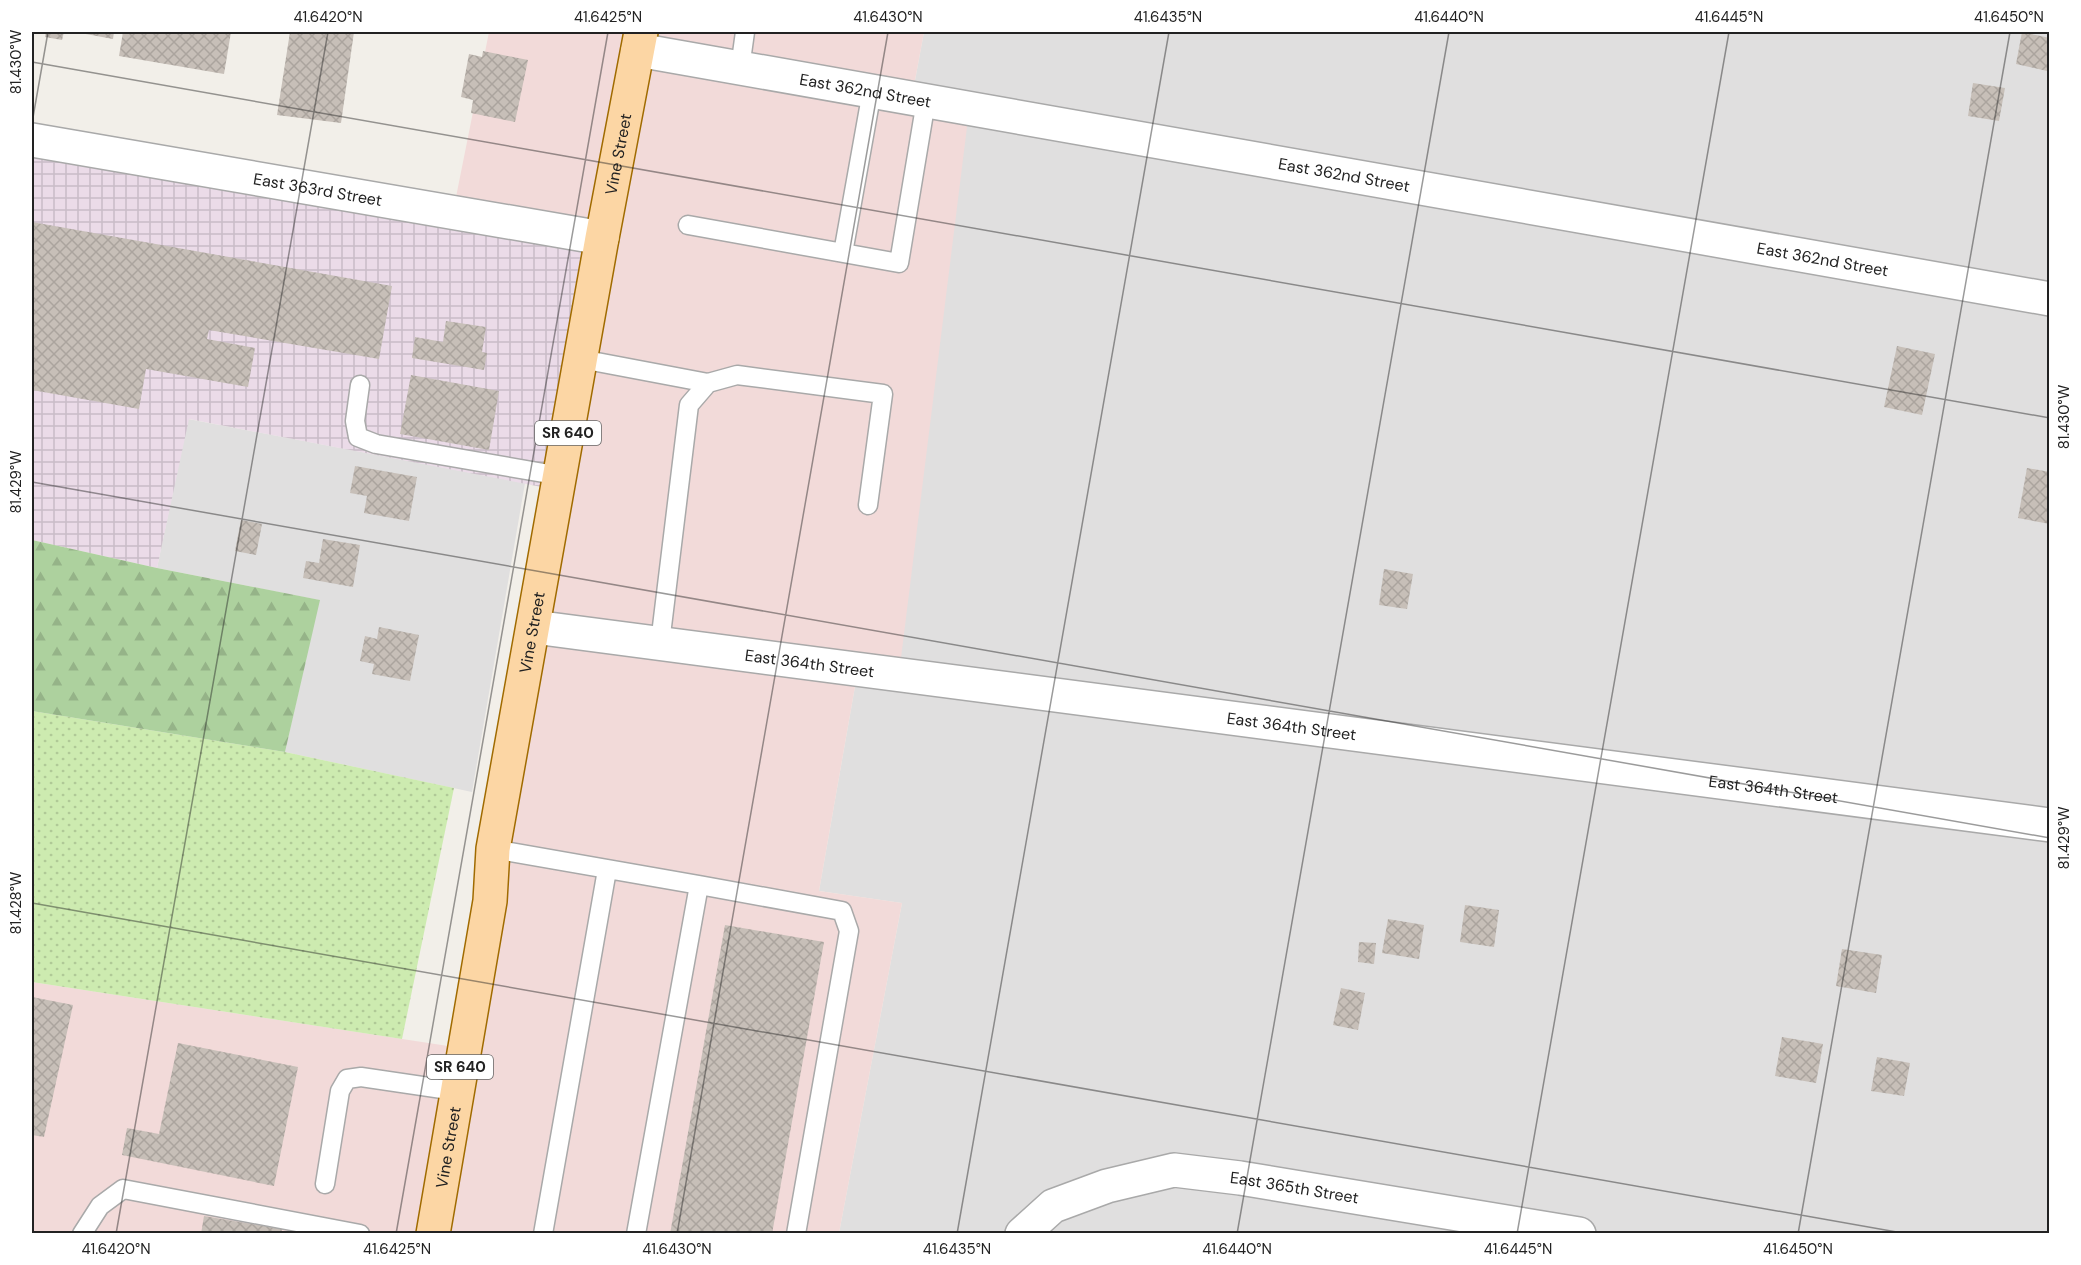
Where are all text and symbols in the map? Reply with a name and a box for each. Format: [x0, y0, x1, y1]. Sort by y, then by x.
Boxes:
text: 41.6420°N [293, 7, 363, 27]
text: 41.6425°N [574, 7, 642, 27]
text: 41.6430°N [853, 7, 923, 27]
text: 41.6435°N [1134, 7, 1202, 27]
text: 41.6440°N [1414, 7, 1484, 27]
text: 41.6445°N [1695, 7, 1763, 27]
text: 41.6450°N [1974, 7, 2044, 27]
text: 81.430°W [6, 29, 26, 94]
street label: East 362nd Street [798, 68, 933, 112]
street label: Vine Street [600, 112, 636, 197]
street label: East 362nd Street [1277, 153, 1412, 196]
street label: East 363rd Street [252, 168, 384, 211]
street label: East 362nd Street [1755, 237, 1890, 281]
text: 81.430°W [2054, 384, 2074, 449]
road number: SR 640 [535, 421, 601, 445]
text: 81.429°W [6, 450, 26, 514]
street label: Vine Street [514, 590, 549, 675]
street label: East 364th Street [744, 644, 876, 682]
street label: East 364th Street [1226, 707, 1358, 745]
street label: East 364th Street [1707, 770, 1839, 808]
text: 81.429°W [2054, 806, 2074, 870]
text: 81.428°W [6, 871, 26, 934]
road number: SR 640 [427, 1055, 493, 1079]
street label: Vine Street [431, 1105, 465, 1190]
street label: East 365th Street [1229, 1166, 1360, 1208]
text: 41.6420°N [81, 1239, 151, 1259]
text: 41.6425°N [363, 1239, 431, 1259]
text: 41.6430°N [642, 1239, 712, 1259]
text: 41.6435°N [923, 1239, 991, 1259]
text: 41.6440°N [1202, 1239, 1272, 1259]
text: 41.6445°N [1484, 1239, 1552, 1259]
text: 41.6450°N [1763, 1239, 1833, 1259]

